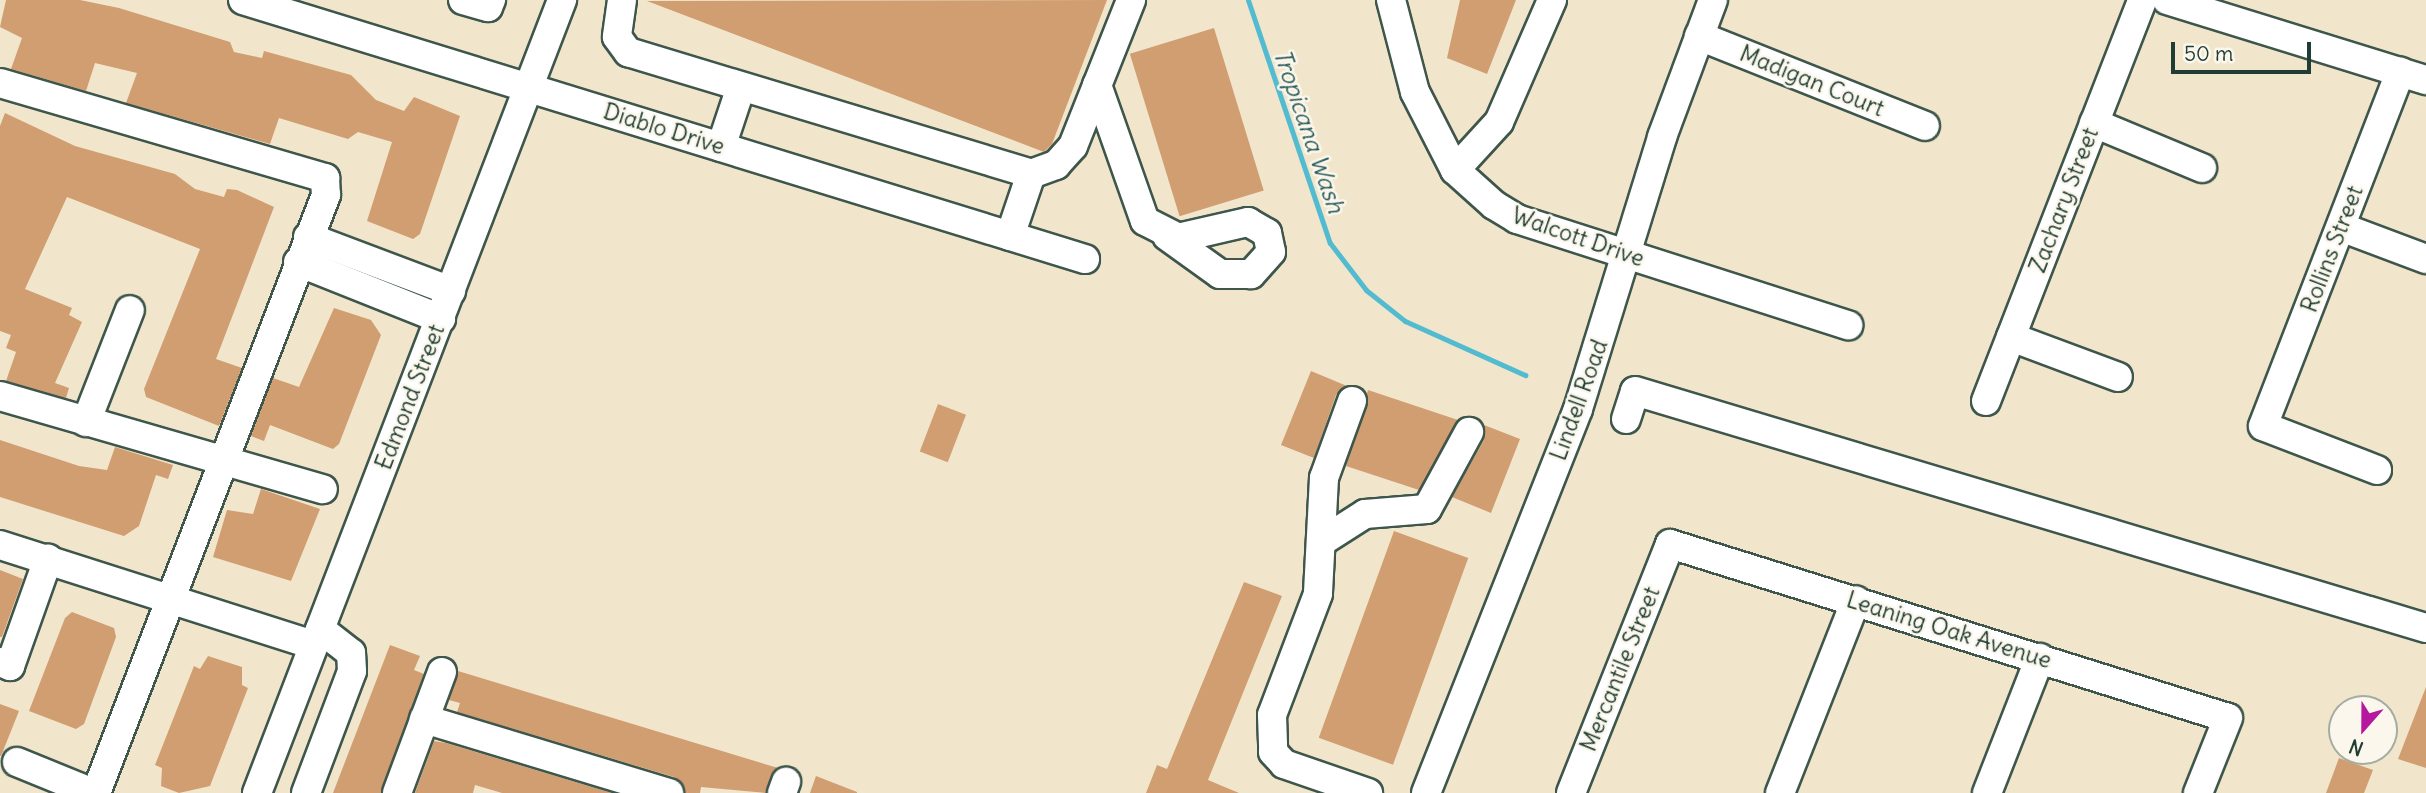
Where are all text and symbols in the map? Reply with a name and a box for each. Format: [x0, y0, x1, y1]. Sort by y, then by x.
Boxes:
scale bar [2174, 28, 2314, 72]
street label: Madigan Court [1736, 39, 1888, 123]
text: 50 m [2184, 40, 2233, 67]
water label: Tropicana Wash [1267, 45, 1351, 217]
street label: Diablo Drive [600, 97, 728, 161]
street label: Zachary Street [2024, 124, 2104, 276]
street label: Rollins Street [2295, 182, 2369, 316]
street label: Walcott Drive [1508, 201, 1648, 273]
street label: Edmond Street [370, 320, 450, 474]
street label: Lindell Road [1544, 336, 1614, 464]
street label: Mercantile Street [1574, 583, 1666, 755]
street label: Leaning Oak Avenue [1843, 586, 2055, 674]
north arrow [2328, 695, 2398, 765]
text: N [2346, 734, 2367, 761]

